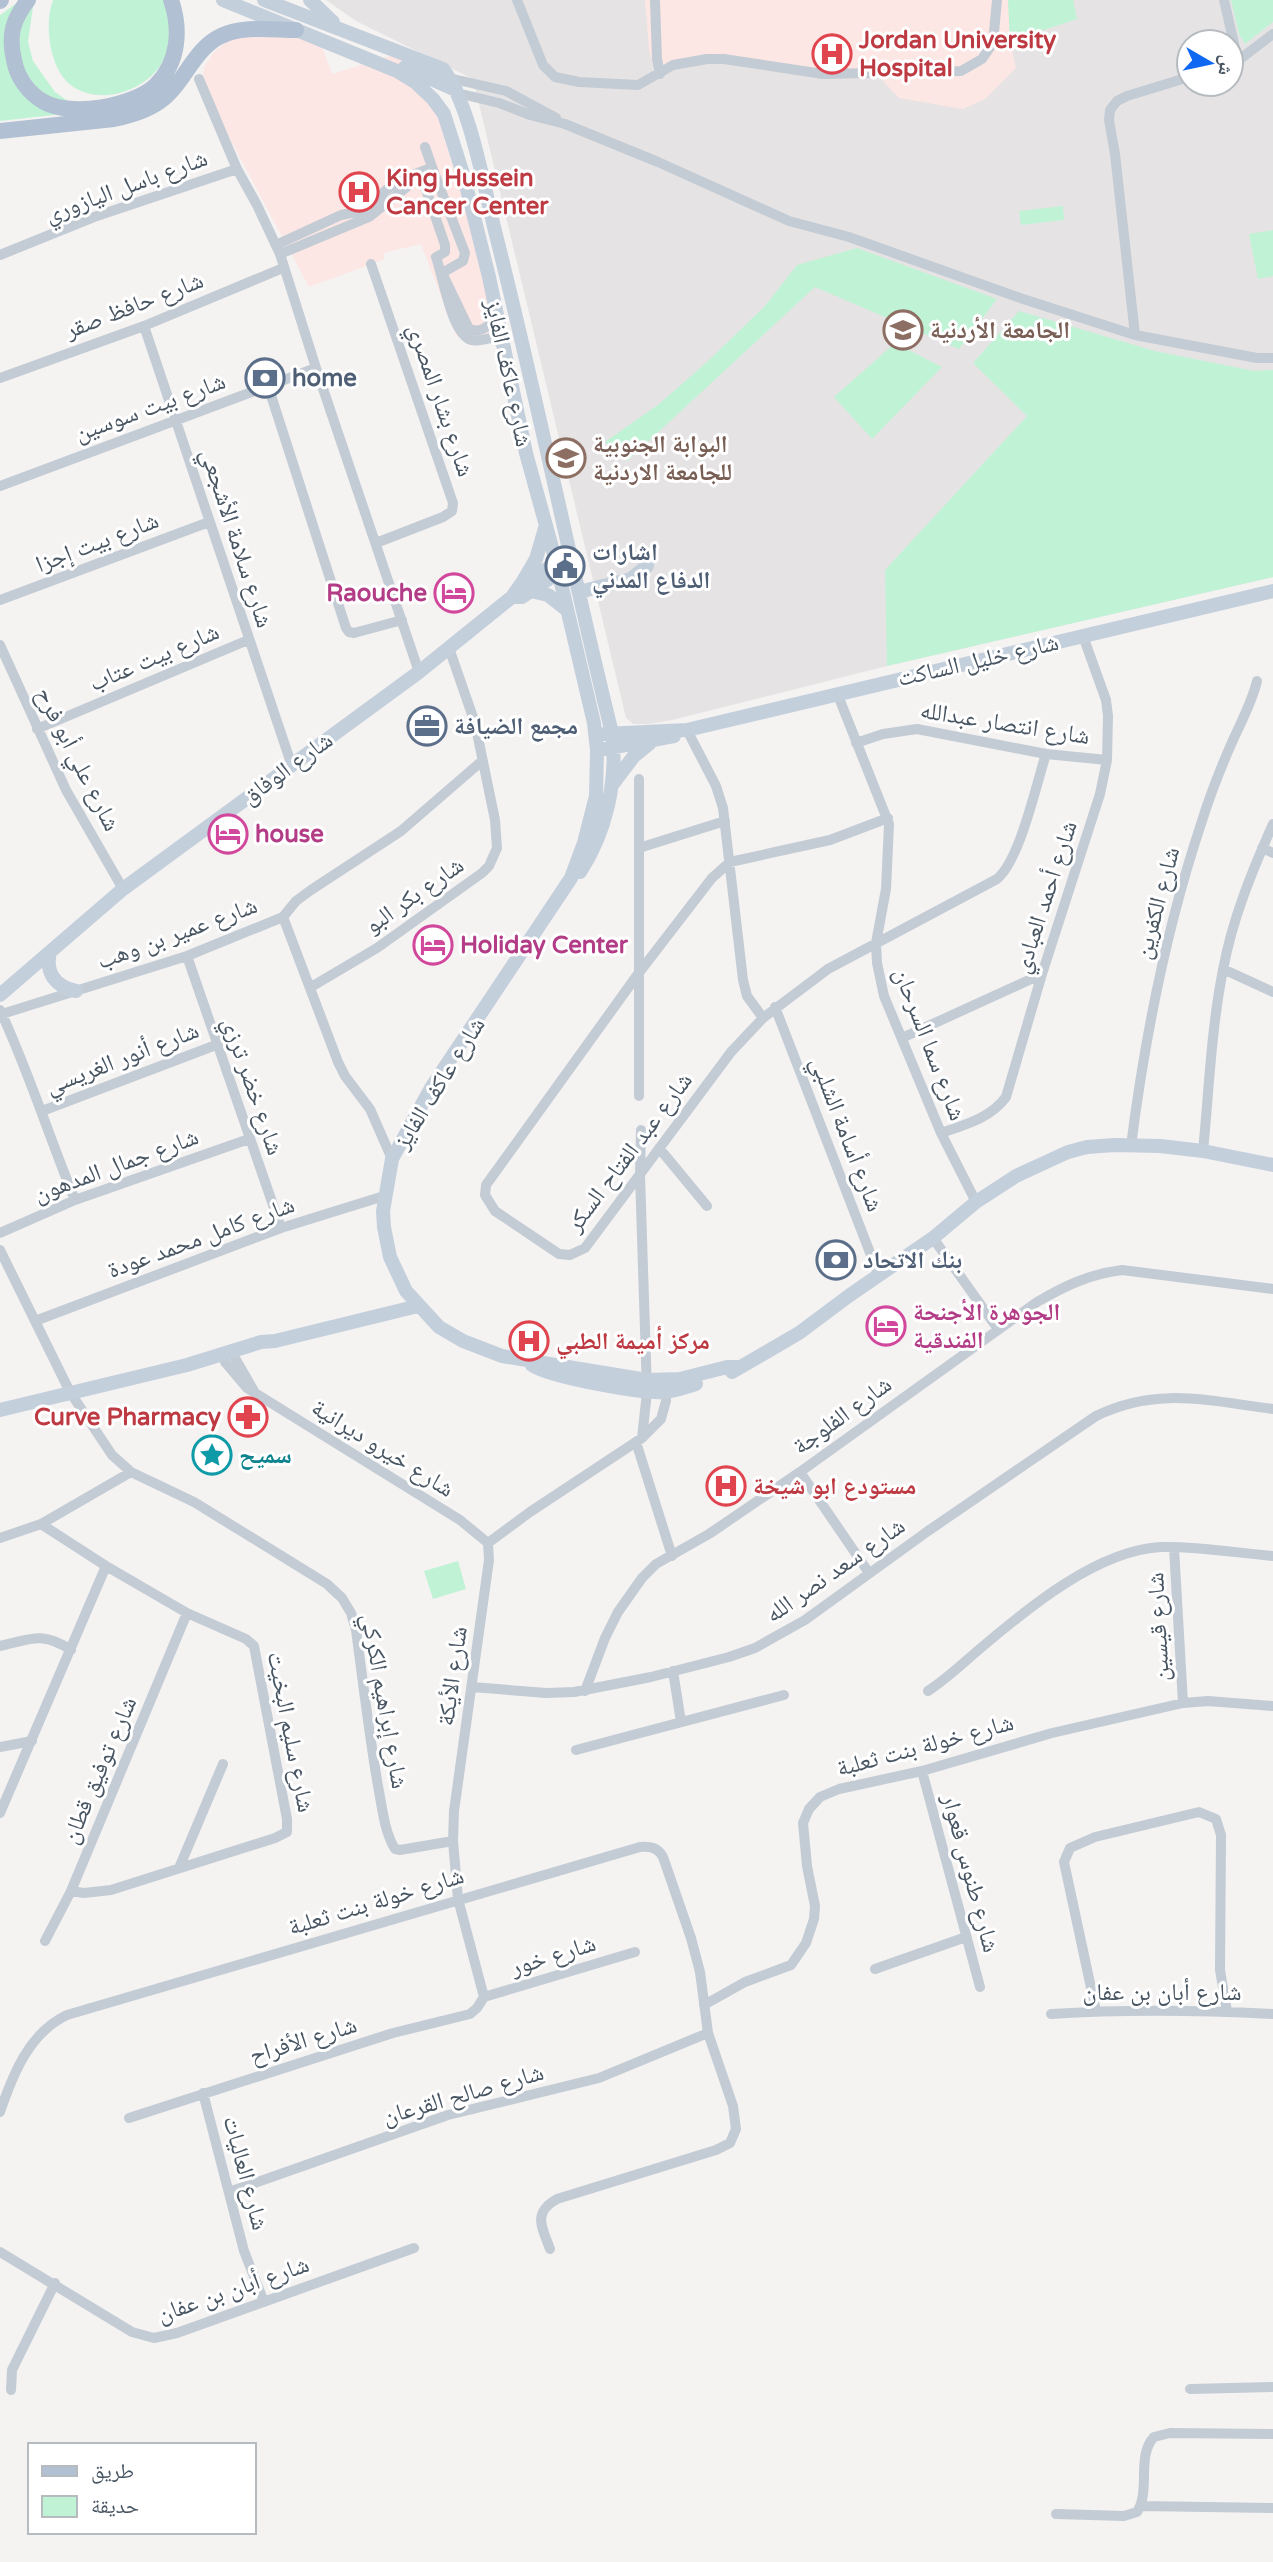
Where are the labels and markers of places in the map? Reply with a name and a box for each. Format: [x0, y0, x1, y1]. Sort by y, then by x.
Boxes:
place label: Jordan University Hospital [858, 26, 1056, 83]
hospital icon: Jordan University Hospital [811, 33, 853, 75]
place label: King Hussein Cancer Center [386, 164, 549, 221]
hospital icon: King Hussein Cancer Center [338, 171, 380, 213]
school or university icon: الجامعة الأردنية [882, 309, 924, 351]
place label: الجامعة الأردنية [930, 316, 1070, 345]
bank icon: home [244, 357, 286, 399]
place label: home [292, 364, 357, 393]
place label: البوابة الجنوبية للجامعة الاردنية [593, 430, 732, 487]
school or university icon: البوابة الجنوبية للجامعة الاردنية [545, 437, 587, 479]
place label: اشارات الدفاع المدني [592, 538, 710, 599]
public building icon: اشارات الدفاع المدني [544, 545, 586, 587]
hotel icon: Raouche [433, 572, 475, 614]
place label: Raouche [326, 579, 427, 608]
office icon: مجمع الضيافة [406, 705, 448, 747]
place label: مجمع الضيافة [454, 712, 578, 742]
hotel icon: house [207, 813, 249, 855]
place label: house [255, 820, 324, 849]
hotel icon: Holiday Center [412, 924, 454, 966]
place label: Holiday Center [460, 931, 629, 960]
bank icon: بنك الاتحاد [815, 1239, 857, 1281]
place label: بنك الاتحاد [863, 1246, 962, 1275]
place label: الجوهرة الأجنحة الفندقية [913, 1298, 1060, 1355]
hotel icon: الجوهرة الأجنحة الفندقية [865, 1305, 907, 1347]
hospital icon: مركز أميمة الطبي [508, 1320, 550, 1362]
place label: مركز أميمة الطبي [556, 1325, 710, 1360]
pharmacy icon: Curve Pharmacy [227, 1396, 269, 1438]
place label: Curve Pharmacy [34, 1403, 221, 1432]
place icon: سميح [191, 1434, 233, 1476]
place label: سميح [239, 1441, 292, 1470]
hospital icon: مستودع ابو شيخة [705, 1465, 747, 1507]
place label: مستودع ابو شيخة [753, 1472, 916, 1501]

